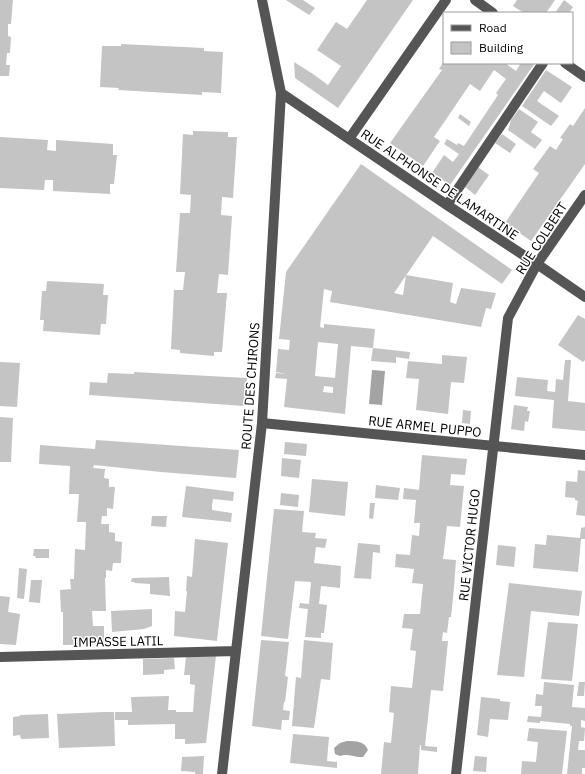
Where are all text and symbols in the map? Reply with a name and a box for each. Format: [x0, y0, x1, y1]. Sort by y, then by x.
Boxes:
legend [443, 12, 573, 64]
text: Road [479, 20, 507, 35]
text: Building [479, 40, 524, 55]
street label: RUE ALPHONSE DE LAMARTINE [358, 125, 522, 244]
street label: RUE COLBERT [512, 198, 571, 278]
street label: ROUTE DES CHIRONS [238, 322, 263, 450]
street label: RUE ARMEL PUPPO [368, 412, 482, 441]
street label: RUE VICTOR HUGO [455, 488, 484, 602]
street label: IMPASSE LATIL [73, 632, 164, 651]

